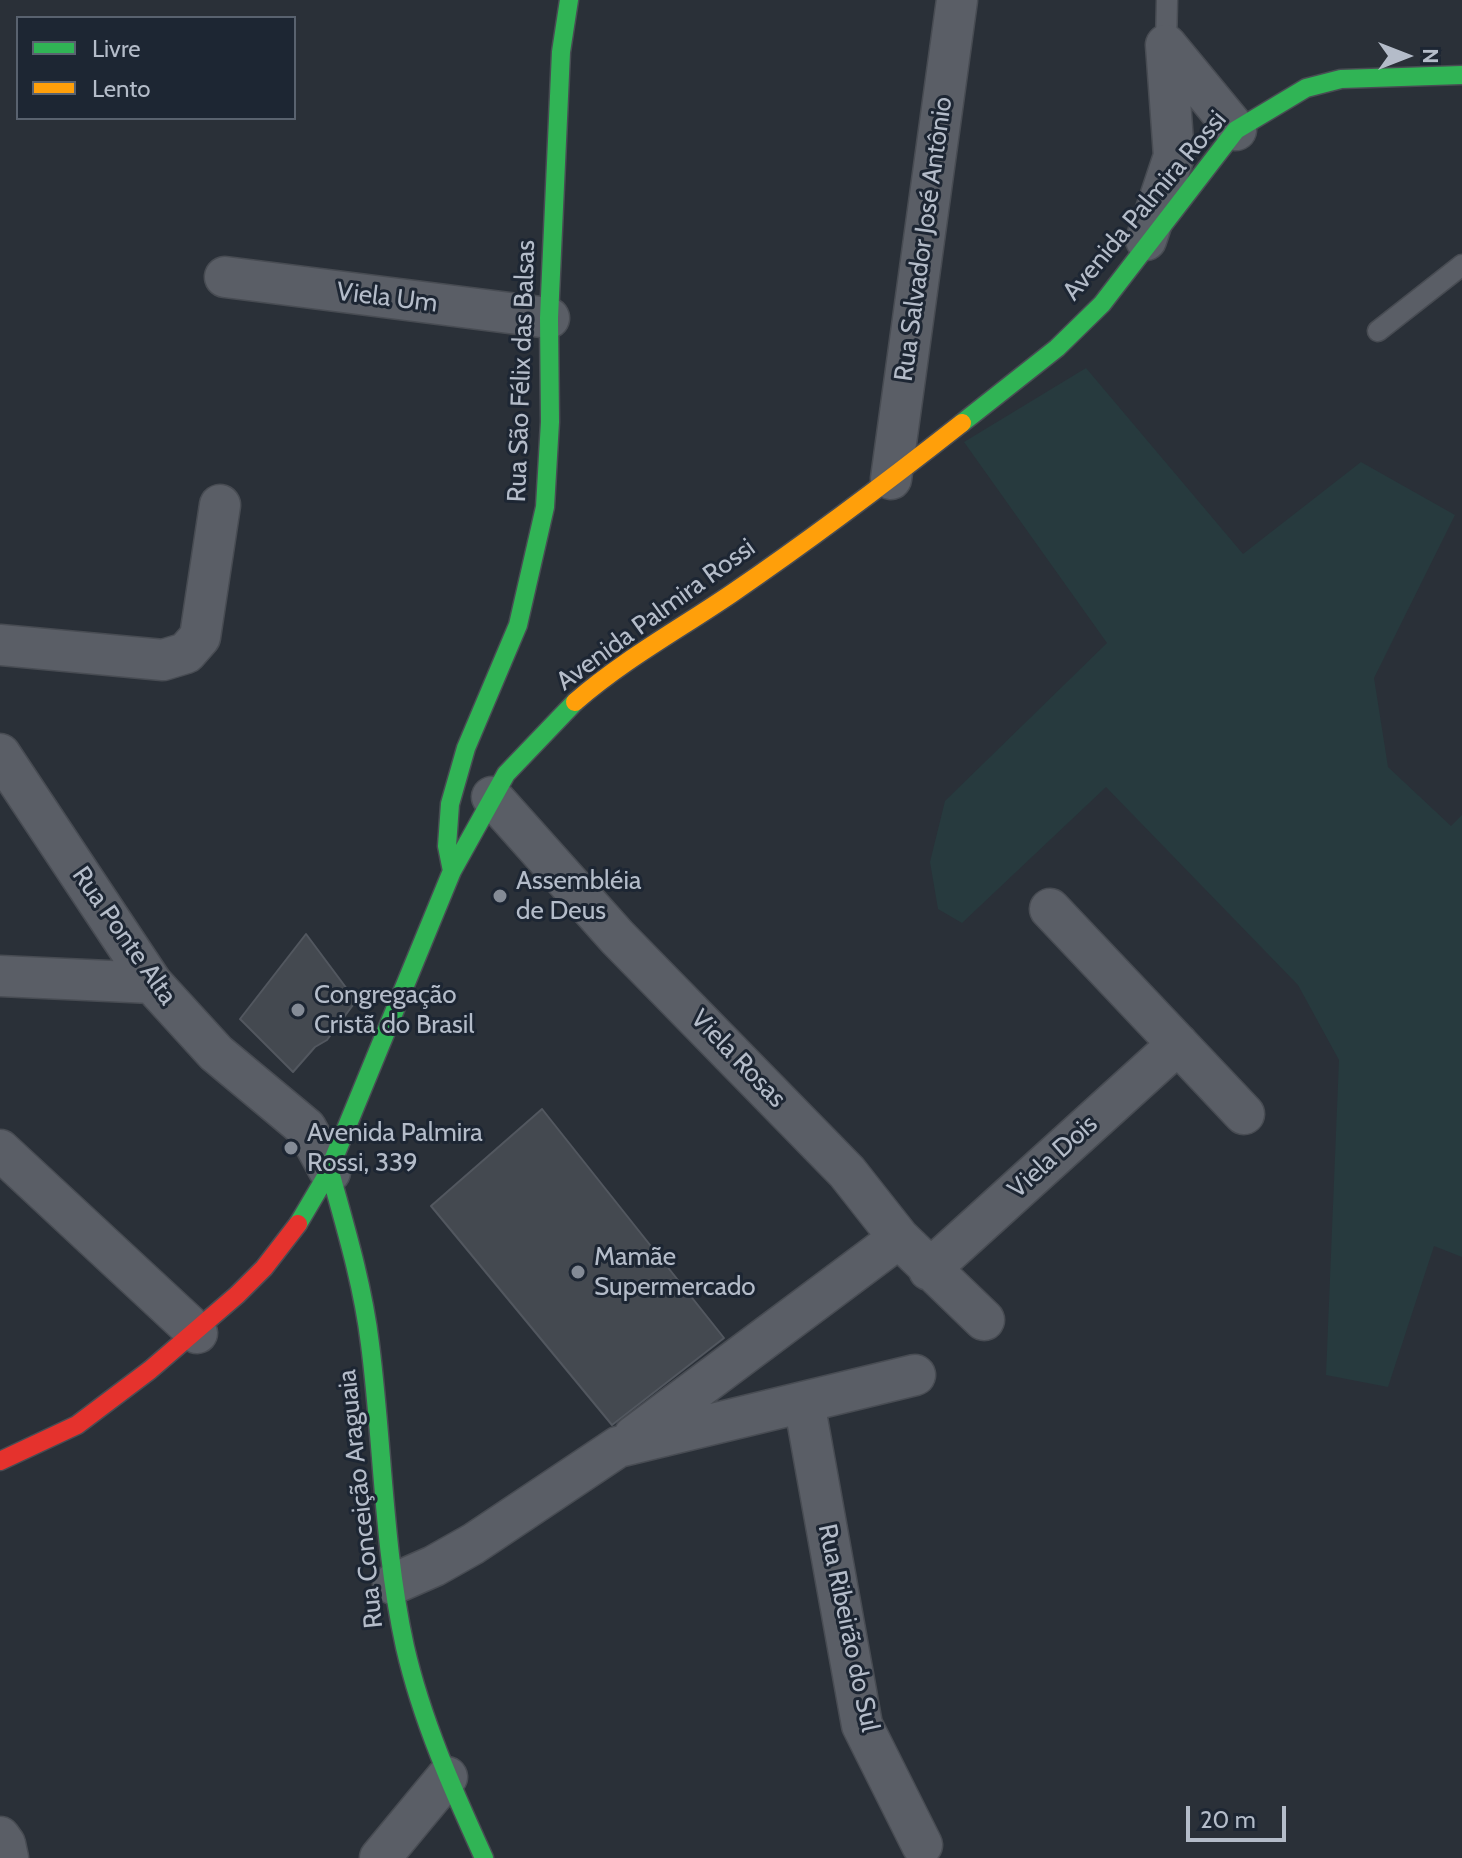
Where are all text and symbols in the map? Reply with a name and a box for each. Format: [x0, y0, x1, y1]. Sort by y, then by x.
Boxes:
legend [16, 16, 296, 120]
north arrow [1366, 16, 1446, 96]
text: Livre [92, 34, 140, 63]
text: N [1417, 48, 1444, 64]
text: Lento [92, 74, 151, 103]
street label: Rua Salvador José Antônio [889, 95, 959, 383]
street label: Avenida Palmira Rossi [1057, 105, 1233, 307]
street label: Rua São Félix das Balsas [502, 239, 542, 503]
street label: Viela Um [335, 276, 439, 320]
street label: Avenida Palmira Rossi [551, 532, 761, 698]
street label: Rua Ponte Alta [65, 861, 183, 1011]
place label: Assembléia de Deus [516, 865, 641, 926]
marker: Assembléia de Deus [491, 887, 509, 905]
place label: Congregação Cristã do Brasil [314, 979, 474, 1040]
marker: Congregação Cristã do Brasil [289, 1001, 307, 1019]
street label: Viela Rosas [684, 1004, 792, 1114]
street label: Viela Dois [1002, 1109, 1104, 1205]
place label: Avenida Palmira Rossi, 339 [307, 1117, 483, 1178]
marker: Avenida Palmira Rossi, 339 [282, 1139, 300, 1157]
place label: Mamãe Supermercado [594, 1241, 756, 1302]
marker: Mamãe Supermercado [569, 1263, 587, 1281]
street label: Rua Conceição Araguaia [332, 1368, 390, 1630]
street label: Rua Ribeirão do Sul [811, 1521, 885, 1735]
scale bar [1190, 1790, 1290, 1840]
text: 20 m [1200, 1805, 1256, 1834]

